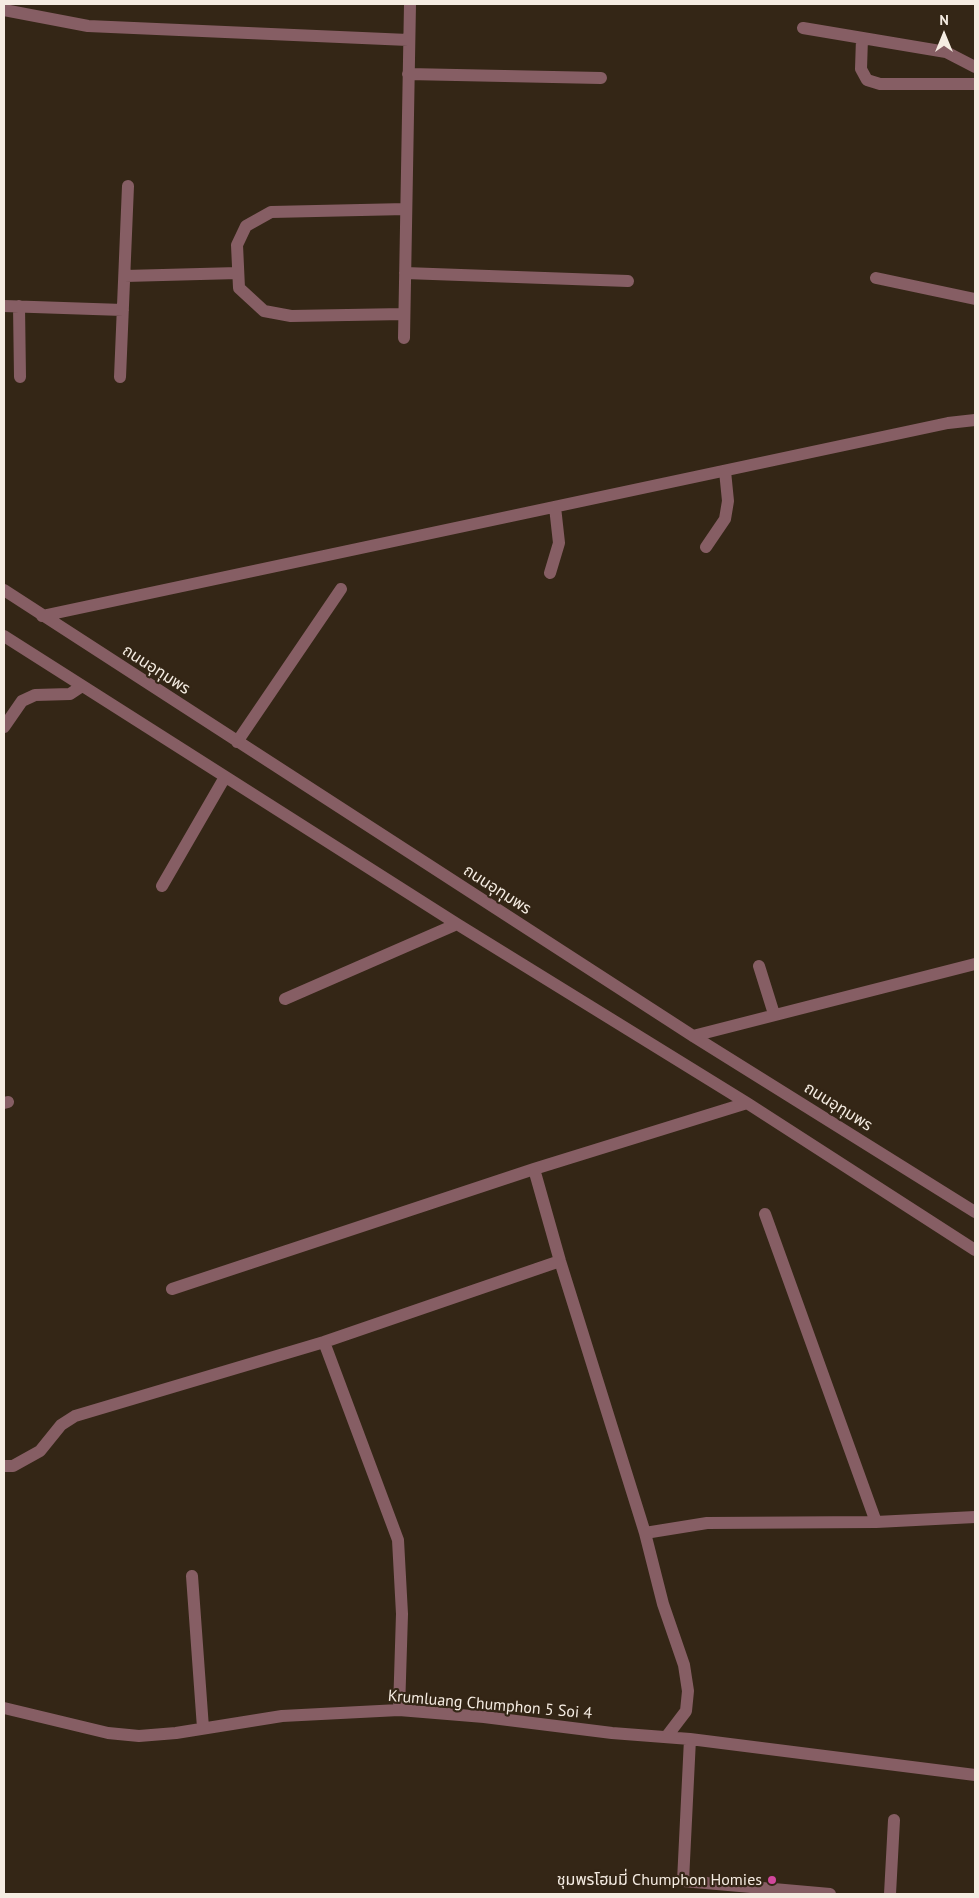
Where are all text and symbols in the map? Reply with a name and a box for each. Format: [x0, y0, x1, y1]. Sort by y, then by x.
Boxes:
north arrow [919, 10, 969, 60]
text: N [939, 11, 949, 29]
street label: ถนนอุทุมพร [119, 641, 193, 699]
street label: ถนนอุทุมพร [460, 861, 534, 919]
street label: ถนนอุทุมพร [800, 1078, 876, 1136]
street label: Krumluang Chumphon 5 Soi 4 [387, 1686, 593, 1724]
place label: ชุมพรโฮมมี่ Chumphon Homies [557, 1870, 762, 1890]
marker: ชุมพรโฮมมี่ Chumphon Homies [766, 1874, 778, 1886]

